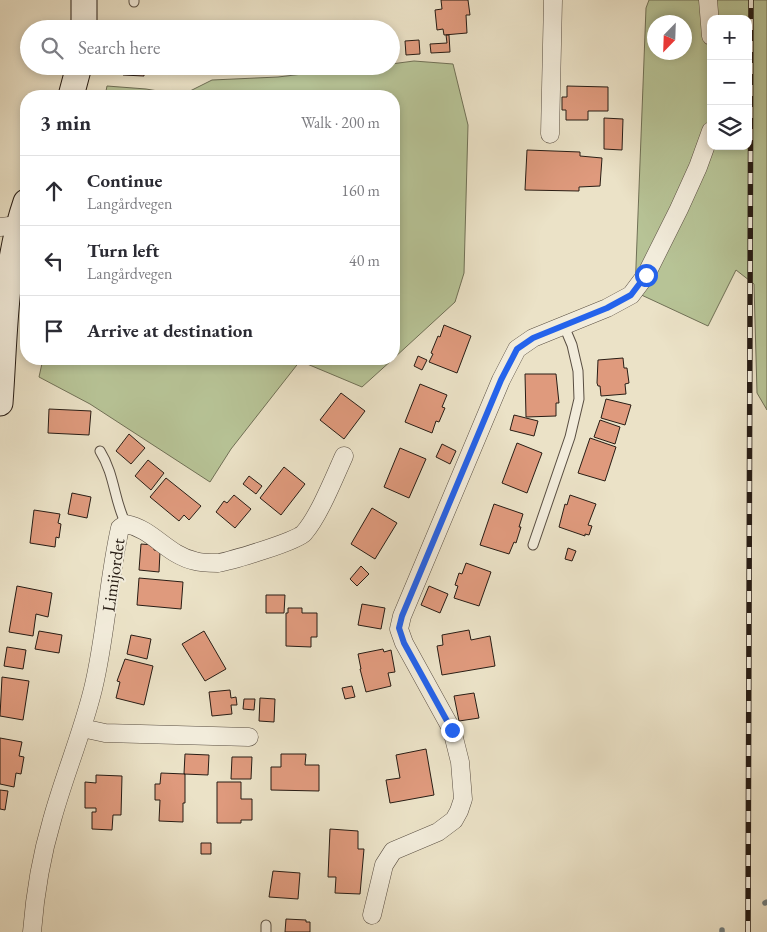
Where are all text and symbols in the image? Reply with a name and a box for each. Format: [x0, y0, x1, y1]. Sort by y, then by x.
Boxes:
north arrow [647, 15, 692, 60]
map controls [707, 15, 752, 150]
button: + [707, 15, 752, 60]
search box [20, 20, 400, 75]
icon: search [38, 34, 66, 62]
text: Search here [78, 35, 160, 60]
button: − [707, 60, 752, 105]
button: layers [707, 105, 752, 150]
text: 3 min [40, 109, 91, 136]
text: Walk · 200 m [301, 112, 380, 133]
text: Continue [87, 168, 162, 193]
icon: ahead [40, 177, 68, 205]
text: 160 m [341, 180, 380, 201]
text: Langårdvegen [87, 193, 172, 214]
text: Turn left [87, 238, 159, 263]
icon: left [40, 247, 68, 275]
text: 40 m [349, 250, 380, 271]
text: Langårdvegen [87, 263, 172, 284]
route start [635, 264, 658, 287]
icon: arrive [40, 317, 68, 345]
text: Arrive at destination [87, 318, 253, 343]
street label: Limijordet [96, 536, 130, 613]
route end [441, 719, 464, 742]

